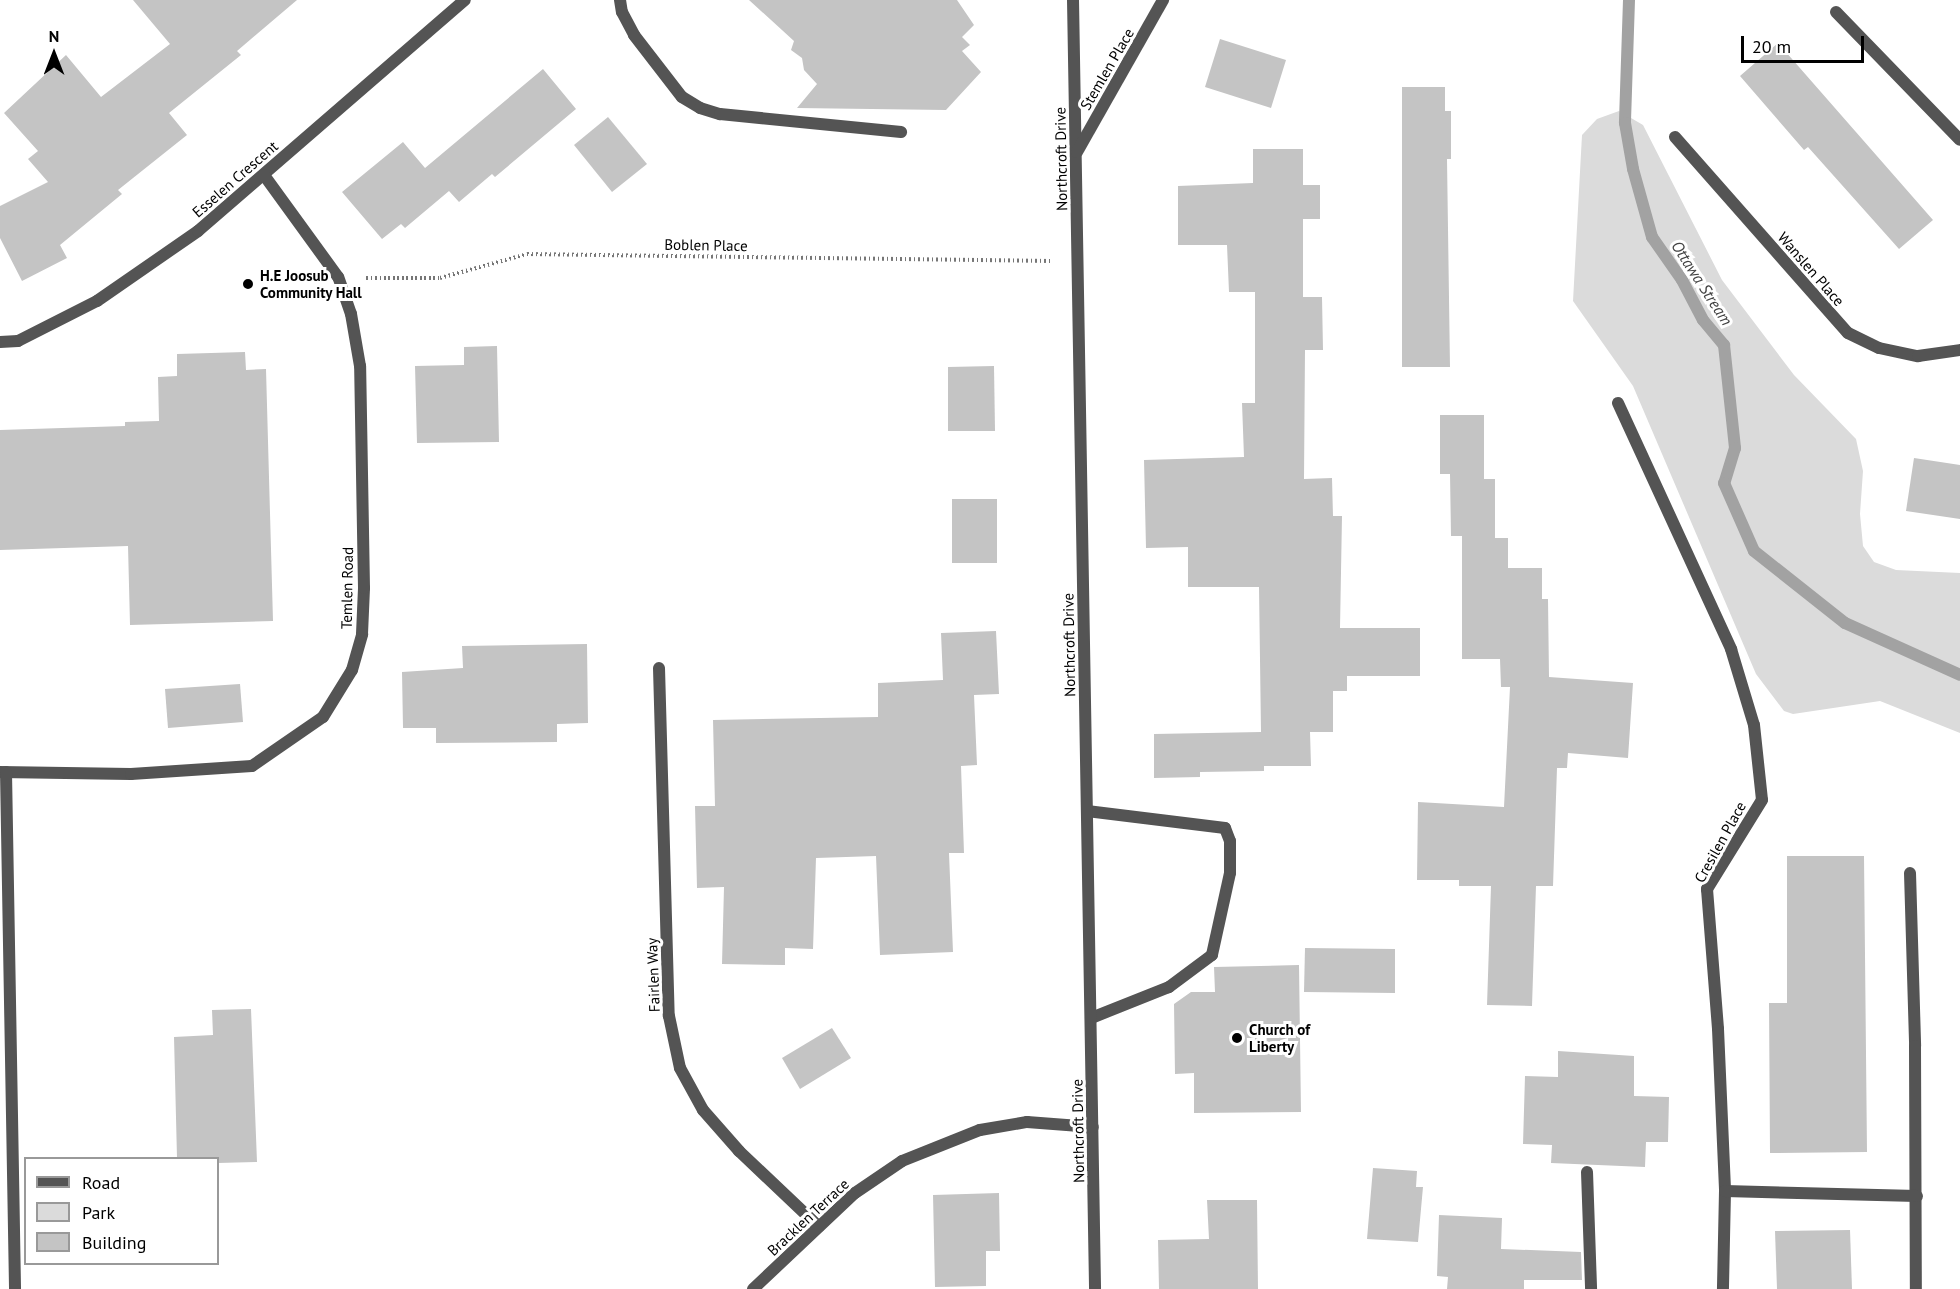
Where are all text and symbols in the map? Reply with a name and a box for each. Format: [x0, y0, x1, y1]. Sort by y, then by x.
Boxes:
north arrow [24, 24, 84, 84]
scale bar [1744, 24, 1867, 62]
street label: Stemlen Place [1076, 25, 1138, 113]
text: N [49, 26, 59, 46]
text: 20 m [1752, 35, 1791, 58]
street label: Northcroft Drive [1051, 107, 1071, 211]
street label: Esselen Crescent [189, 137, 281, 221]
street label: Wanslen Place [1774, 228, 1848, 310]
street label: Boblen Place [664, 235, 748, 255]
water label: Ottawa Stream [1668, 237, 1736, 329]
place label: H.E Joosub Community Hall [260, 266, 362, 301]
marker: H.E Joosub Community Hall [241, 277, 255, 291]
street label: Temlen Road [337, 547, 357, 629]
street label: Northcroft Drive [1059, 593, 1079, 697]
street label: Cresilen Place [1690, 798, 1750, 886]
street label: Fairlen Way [643, 937, 663, 1013]
place label: Church of Liberty [1249, 1020, 1310, 1055]
marker: Church of Liberty [1230, 1031, 1244, 1045]
street label: Northcroft Drive [1068, 1079, 1088, 1183]
legend [24, 1157, 219, 1265]
text: Road [82, 1171, 120, 1194]
street label: Bracklen Terrace [763, 1175, 853, 1259]
text: Park [82, 1201, 115, 1224]
text: Building [82, 1231, 146, 1254]

